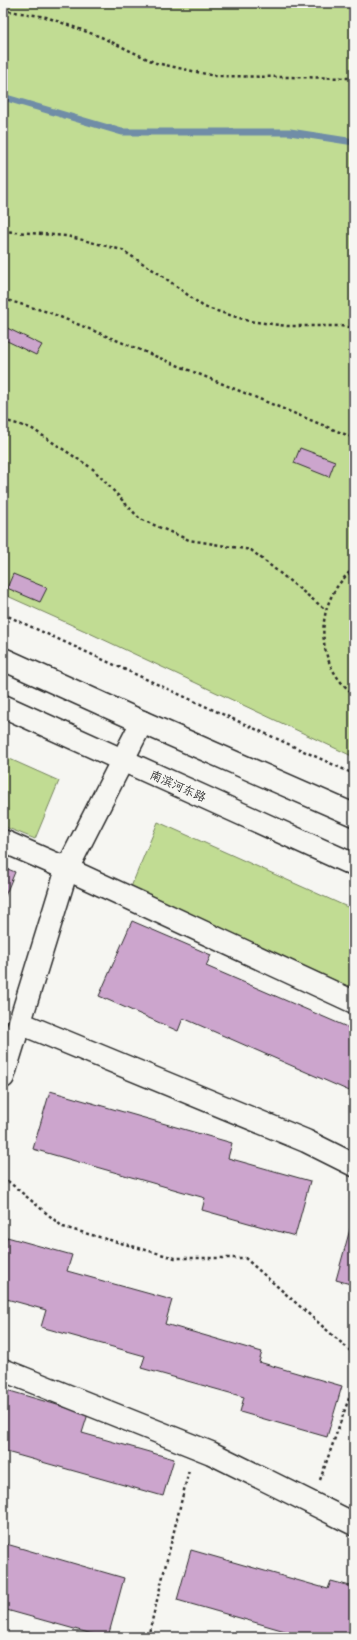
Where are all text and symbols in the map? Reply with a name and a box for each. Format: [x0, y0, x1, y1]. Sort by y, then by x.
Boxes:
street label: 南滨河东路 [147, 766, 209, 806]

